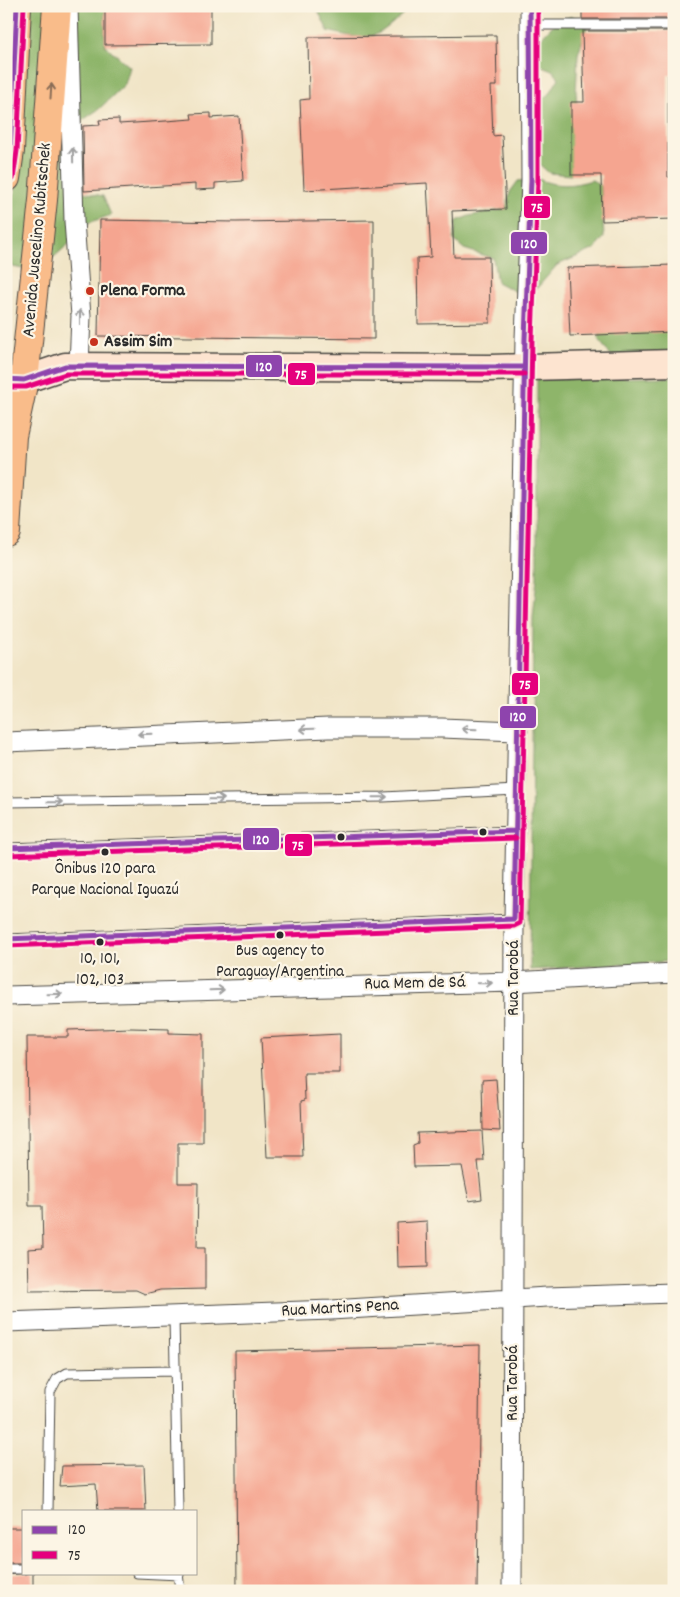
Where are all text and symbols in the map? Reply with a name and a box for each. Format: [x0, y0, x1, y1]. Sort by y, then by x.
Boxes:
one-way arrow [46, 83, 55, 99]
street label: Avenida Juscelino Kubitschek [17, 142, 59, 338]
one-way arrow [68, 147, 78, 164]
line badge: 75 [523, 195, 551, 219]
text: 75 [531, 199, 543, 219]
line badge: 120 [510, 231, 548, 255]
text: 120 [521, 235, 537, 255]
place label: Plena Forma [100, 279, 185, 304]
marker: Plena Forma [84, 285, 96, 297]
one-way arrow [75, 310, 85, 326]
place label: Assim Sim [104, 330, 172, 355]
marker: Assim Sim [88, 336, 100, 348]
line badge: 120 [245, 354, 283, 378]
text: 120 [256, 358, 272, 378]
line badge: 75 [287, 362, 316, 386]
text: 75 [295, 366, 307, 386]
line badge: 75 [511, 672, 539, 696]
text: 75 [519, 676, 531, 696]
line badge: 120 [499, 705, 537, 729]
text: 120 [510, 708, 526, 728]
one-way arrow [299, 724, 315, 733]
one-way arrow [462, 724, 478, 734]
one-way arrow [137, 730, 153, 739]
one-way arrow [372, 792, 388, 801]
one-way arrow [209, 794, 225, 804]
one-way arrow [47, 797, 63, 806]
line badge: 120 [242, 827, 280, 851]
unlabelled marker [478, 827, 488, 837]
text: 120 [253, 831, 269, 851]
unlabelled marker [336, 832, 346, 842]
line badge: 75 [284, 833, 313, 857]
text: 75 [292, 837, 304, 857]
marker: Ônibus 120 para Parque Nacional Iguazú [100, 847, 110, 857]
place label: Ônibus 120 para Parque Nacional Iguazú [31, 858, 179, 903]
marker: Bus agency to Paraguay/Argentina [275, 930, 285, 940]
marker: 10, 101, 102, 103 [95, 937, 105, 947]
place label: Bus agency to Paraguay/Argentina [216, 940, 345, 985]
street label: Rua Tarobá [502, 940, 527, 1016]
place label: 10, 101, 102, 103 [76, 948, 124, 993]
street label: Rua Mem de Sá [364, 971, 466, 997]
one-way arrow [477, 978, 493, 987]
one-way arrow [209, 985, 225, 994]
one-way arrow [47, 990, 63, 999]
street label: Rua Martins Pena [281, 1293, 400, 1325]
street label: Rua Tarobá [501, 1345, 526, 1421]
legend [22, 1510, 198, 1574]
text: 120 [68, 1520, 86, 1542]
text: 75 [68, 1546, 81, 1568]

